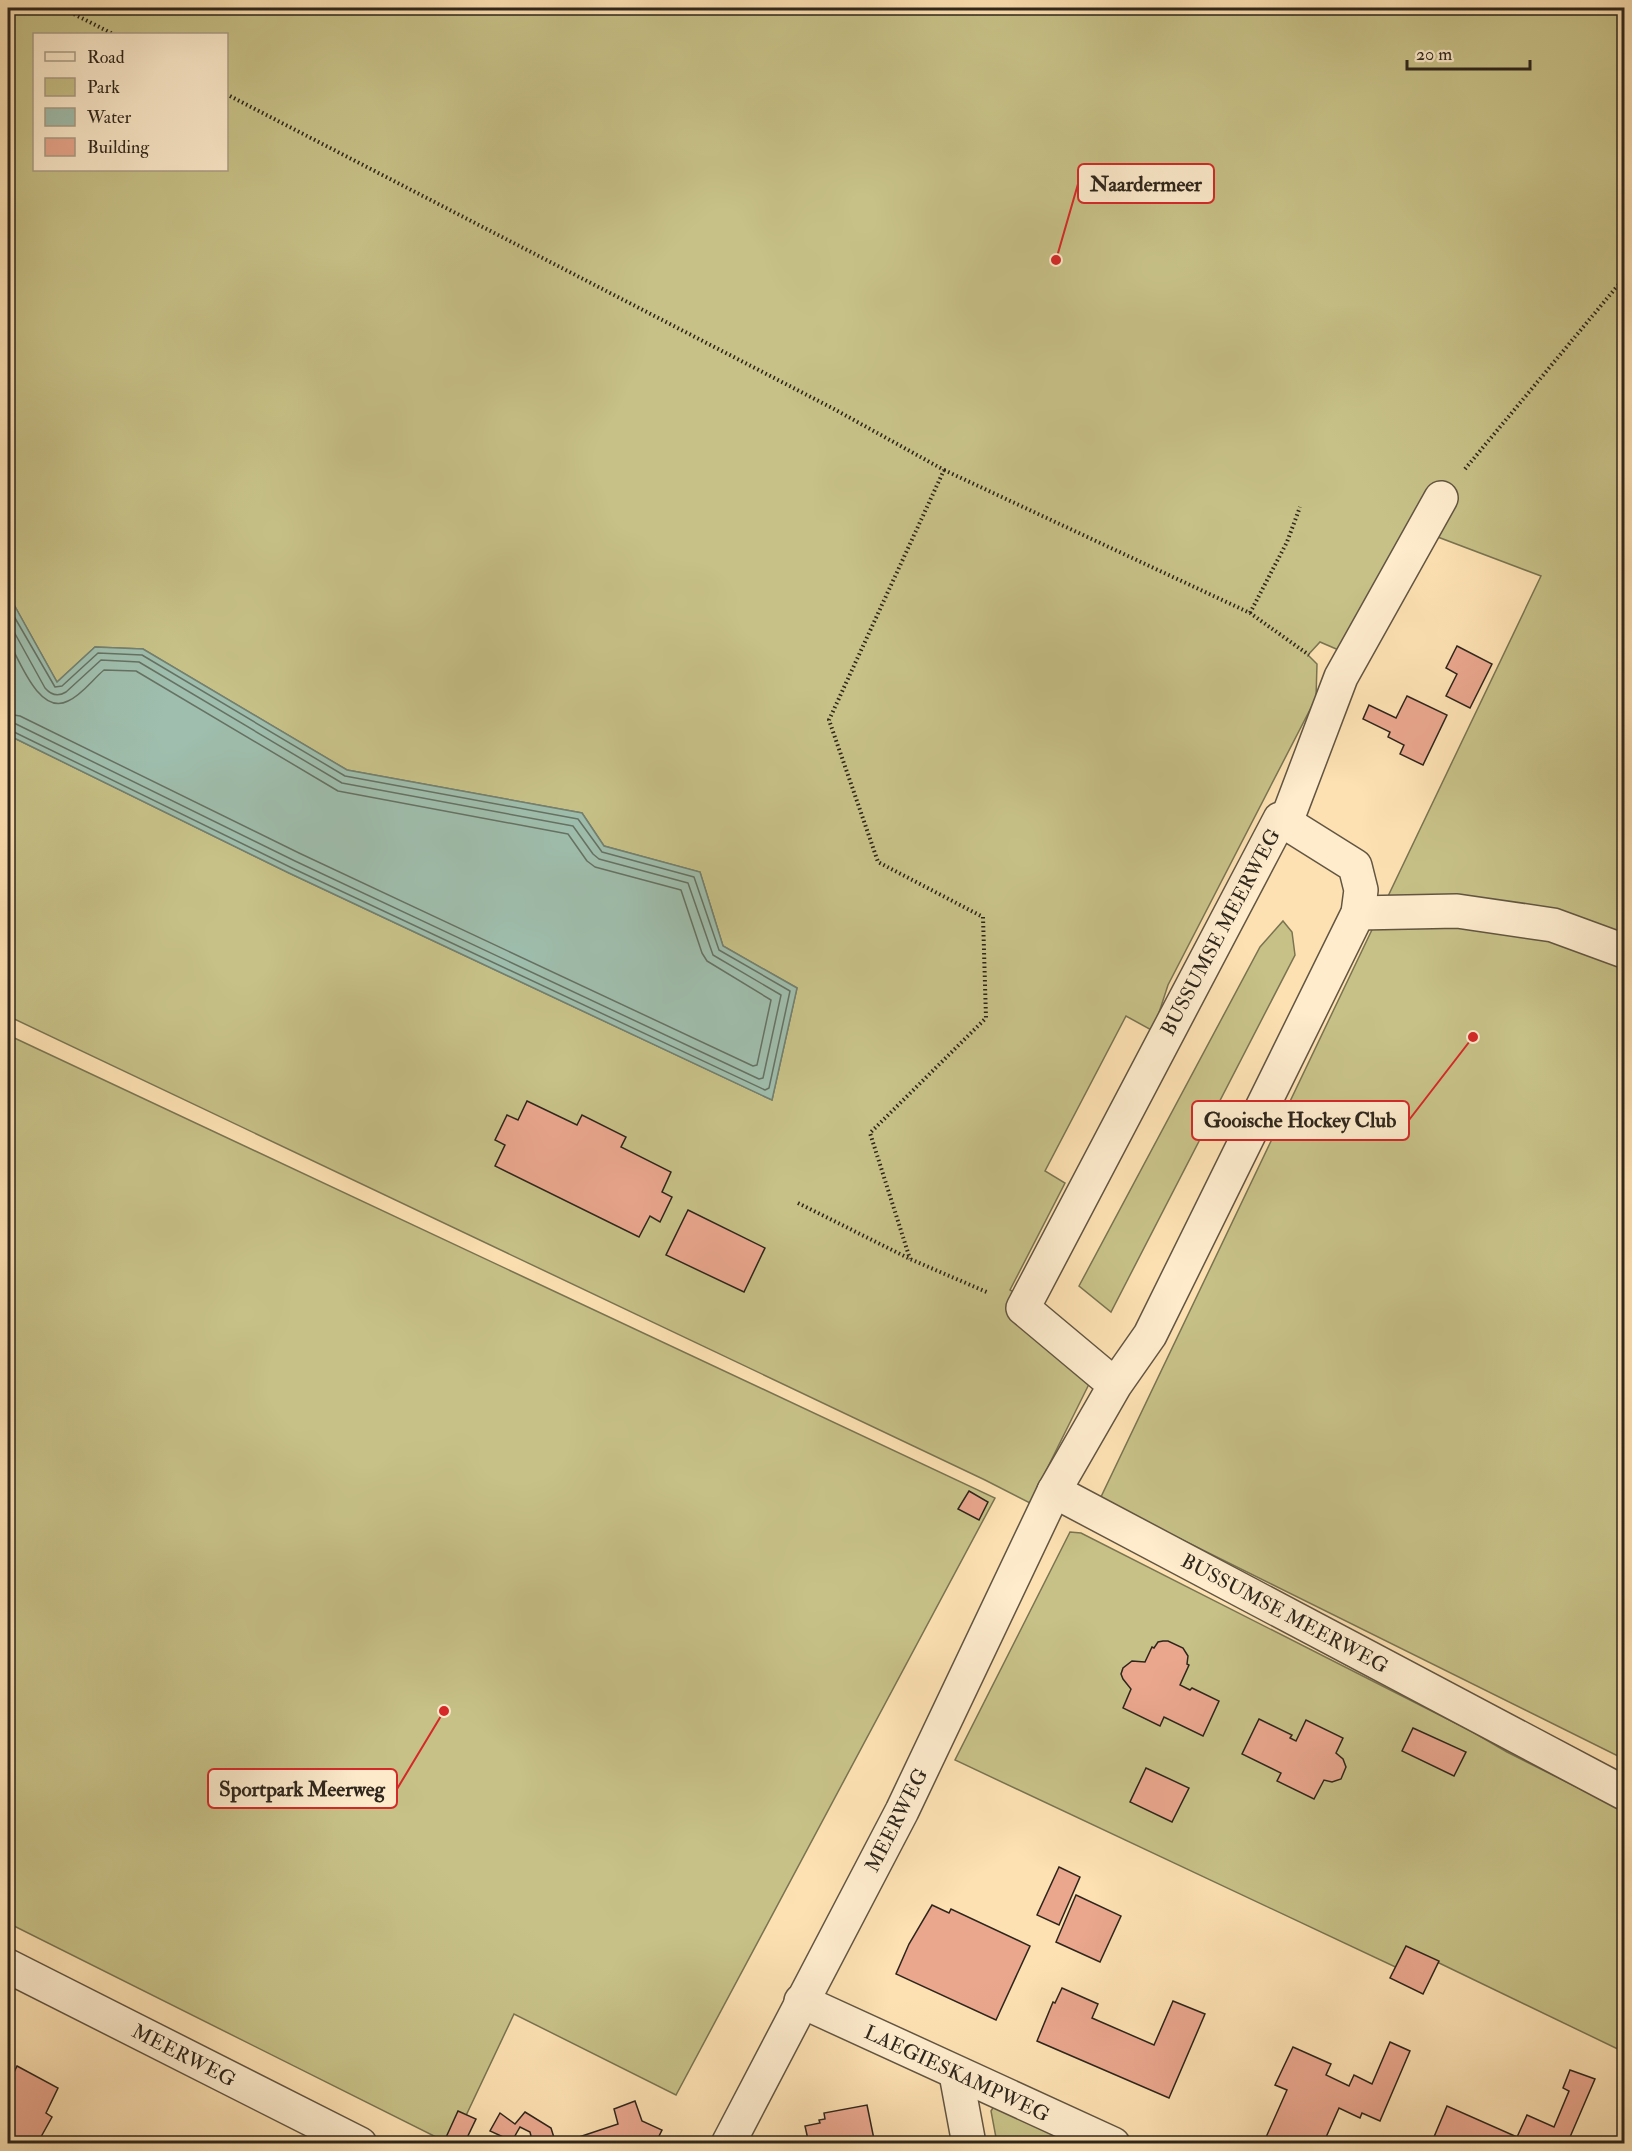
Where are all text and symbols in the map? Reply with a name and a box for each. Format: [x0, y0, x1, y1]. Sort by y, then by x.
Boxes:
legend [33, 33, 228, 171]
scale bar [1407, 33, 1530, 71]
text: 20 m [1416, 43, 1452, 66]
text: Road [87, 46, 125, 69]
text: Park [87, 76, 120, 99]
text: Water [86, 106, 131, 129]
text: Building [87, 136, 150, 159]
callout: Naardermeer [1078, 164, 1214, 203]
text: Naardermeer [1089, 171, 1203, 198]
street label: BUSSUMSE MEERWEG [1155, 824, 1286, 1040]
callout: Gooische Hockey Club [1192, 1101, 1409, 1140]
text: Gooische Hockey Club [1204, 1107, 1397, 1134]
street label: BUSSUMSE MEERWEG [1177, 1548, 1393, 1679]
street label: MEERWEG [860, 1764, 933, 1876]
callout: Sportpark Meerweg [208, 1769, 397, 1808]
text: Sportpark Meerweg [219, 1776, 386, 1803]
street label: MEERWEG [128, 2019, 240, 2092]
street label: LAEGIESKAMPWEG [860, 2020, 1054, 2127]

